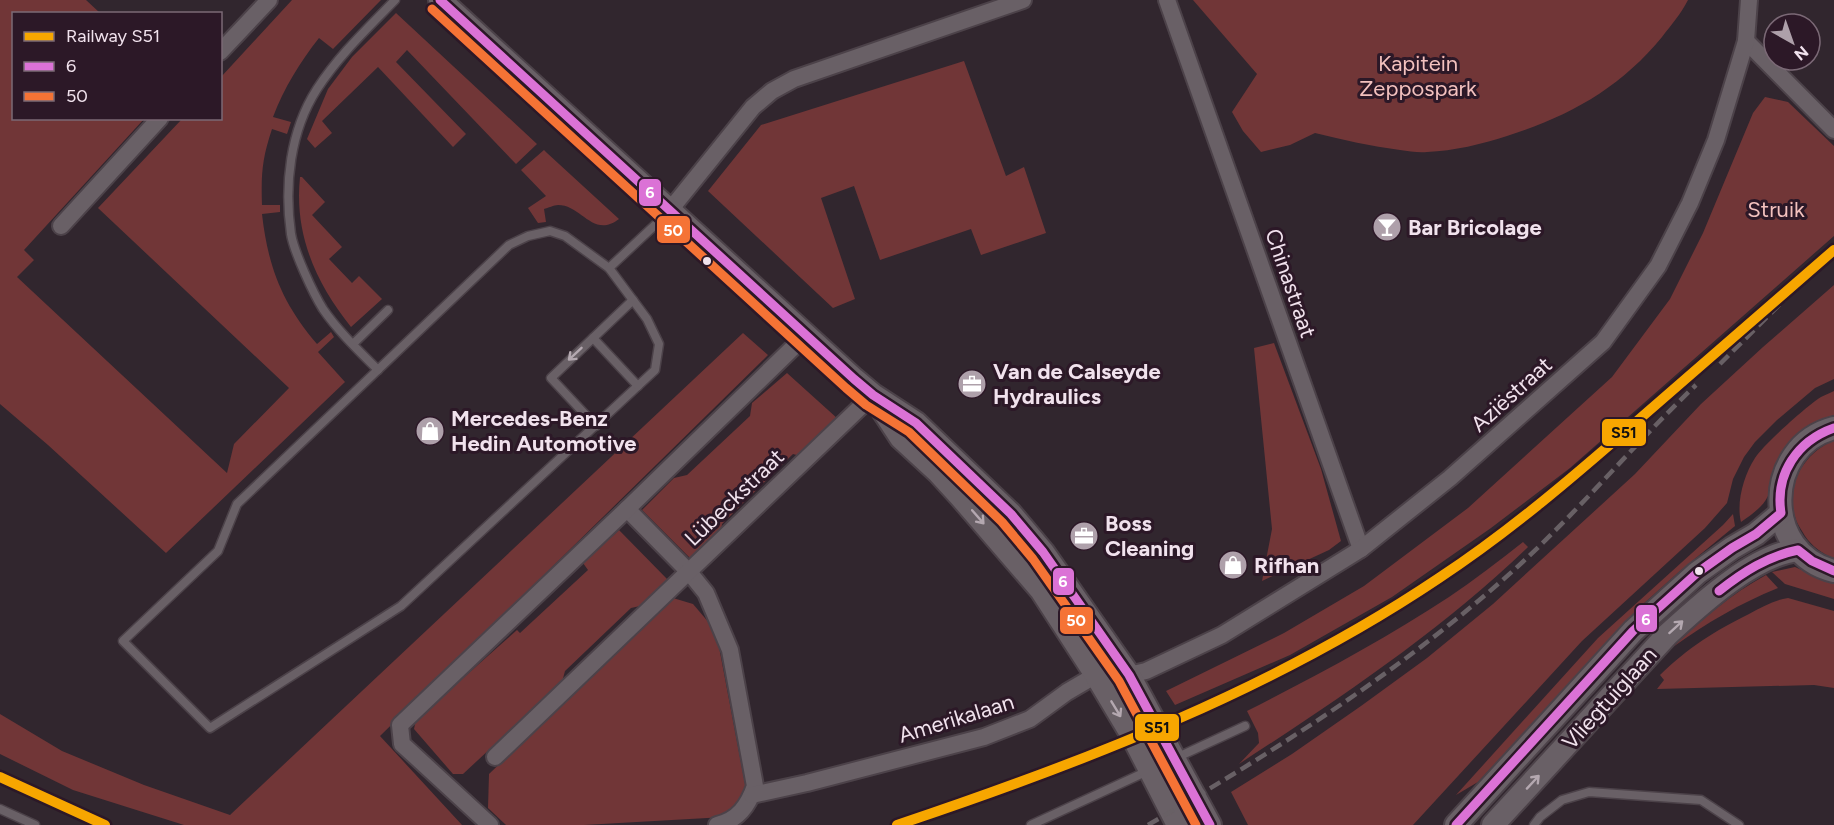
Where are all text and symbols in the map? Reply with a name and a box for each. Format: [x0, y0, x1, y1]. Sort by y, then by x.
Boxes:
legend [12, 12, 222, 120]
north arrow [1762, 12, 1822, 72]
text: Railway S51 [66, 25, 160, 47]
text: N [1790, 42, 1812, 64]
park label: Kapitein Zeppospark [1359, 50, 1477, 102]
text: 6 [66, 55, 76, 77]
text: 50 [66, 85, 88, 107]
line badge: 6 [638, 178, 662, 207]
text: 6 [645, 183, 655, 202]
park label: Struik [1747, 196, 1805, 223]
bar icon: Bar Bricolage [1371, 211, 1403, 243]
place label: Bar Bricolage [1408, 214, 1542, 241]
line badge: 50 [656, 215, 691, 244]
text: 50 [663, 221, 683, 240]
street label: Chinastraat [1259, 225, 1322, 341]
unlabelled marker [701, 255, 713, 267]
one-way arrow [568, 347, 583, 362]
street label: Aziëstraat [1465, 351, 1557, 438]
place label: Van de Calseyde Hydraulics [993, 358, 1161, 410]
office icon: Van de Calseyde Hydraulics [956, 368, 988, 400]
place label: Mercedes-Benz Hedin Automotive [451, 405, 637, 457]
shop icon: Mercedes-Benz Hedin Automotive [414, 415, 446, 447]
line badge: S51 [1601, 418, 1647, 447]
text: S51 [1611, 423, 1637, 442]
street label: Lübeckstraat [679, 443, 790, 552]
one-way arrow [972, 509, 985, 525]
place label: Boss Cleaning [1105, 510, 1194, 562]
office icon: Boss Cleaning [1068, 520, 1100, 552]
shop icon: Rifhan [1217, 549, 1249, 581]
place label: Rifhan [1254, 552, 1319, 579]
unlabelled marker [1693, 565, 1705, 577]
line badge: 6 [1052, 567, 1075, 596]
text: 6 [1058, 572, 1068, 591]
line badge: 6 [1635, 604, 1658, 633]
line badge: 50 [1059, 606, 1094, 635]
text: 6 [1641, 610, 1651, 629]
text: 50 [1066, 611, 1086, 630]
one-way arrow [1668, 620, 1683, 634]
street label: Vliegtuiglaan [1556, 642, 1662, 755]
street label: Amerikalaan [895, 688, 1017, 749]
one-way arrow [1110, 700, 1122, 717]
line badge: S51 [1134, 713, 1180, 742]
text: S51 [1144, 718, 1170, 737]
one-way arrow [1525, 775, 1539, 790]

